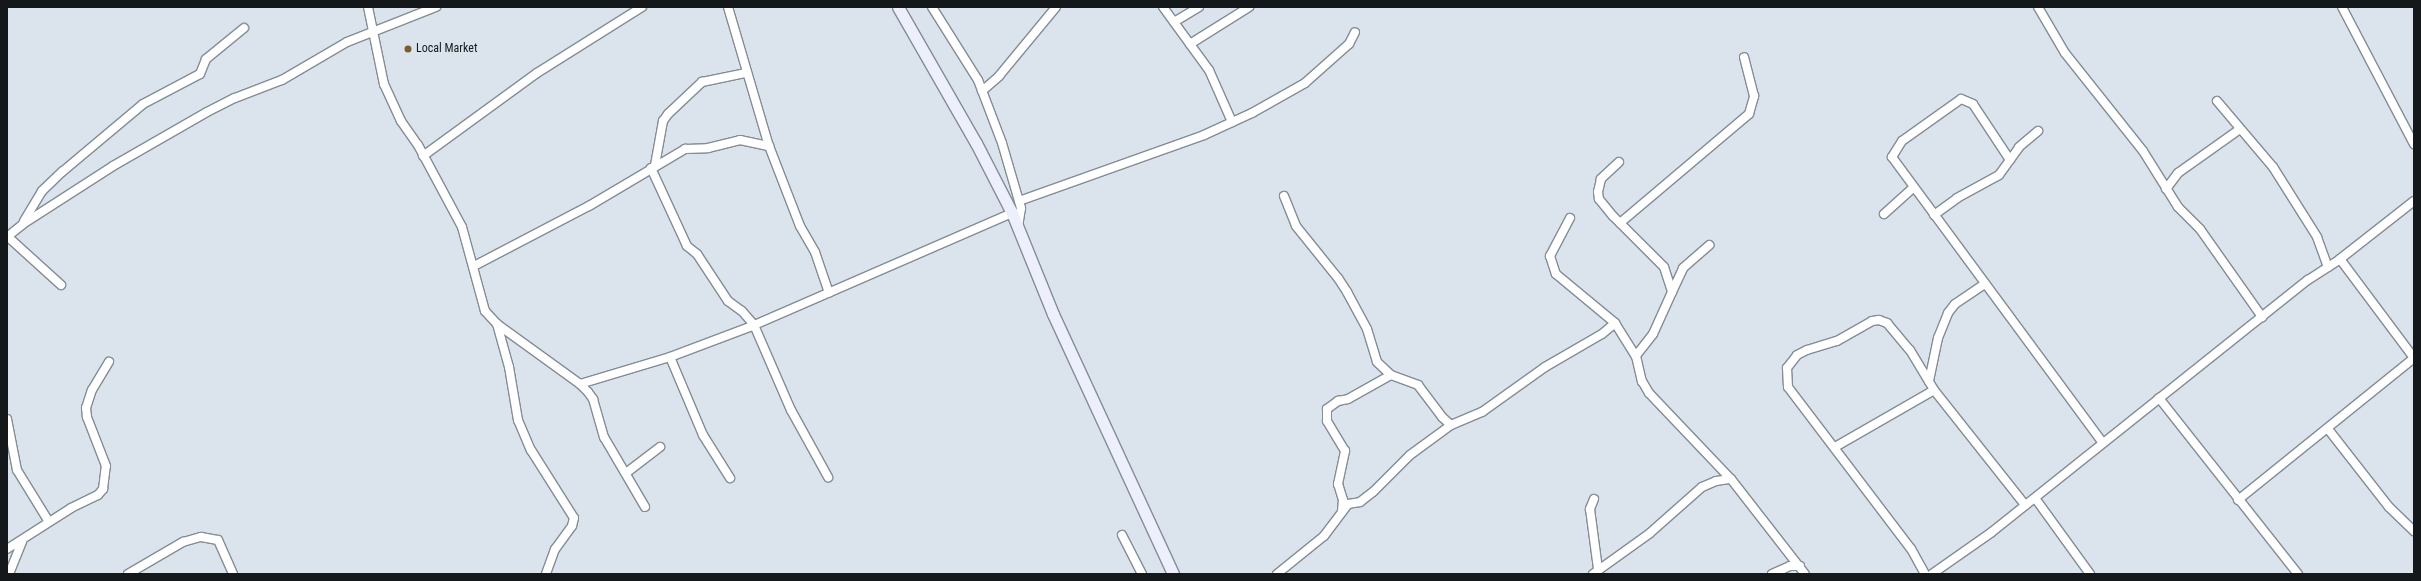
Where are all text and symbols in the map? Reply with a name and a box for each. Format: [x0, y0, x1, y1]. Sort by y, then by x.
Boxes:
place label: Local Market [416, 42, 477, 56]
marker: Local Market [403, 44, 413, 54]

